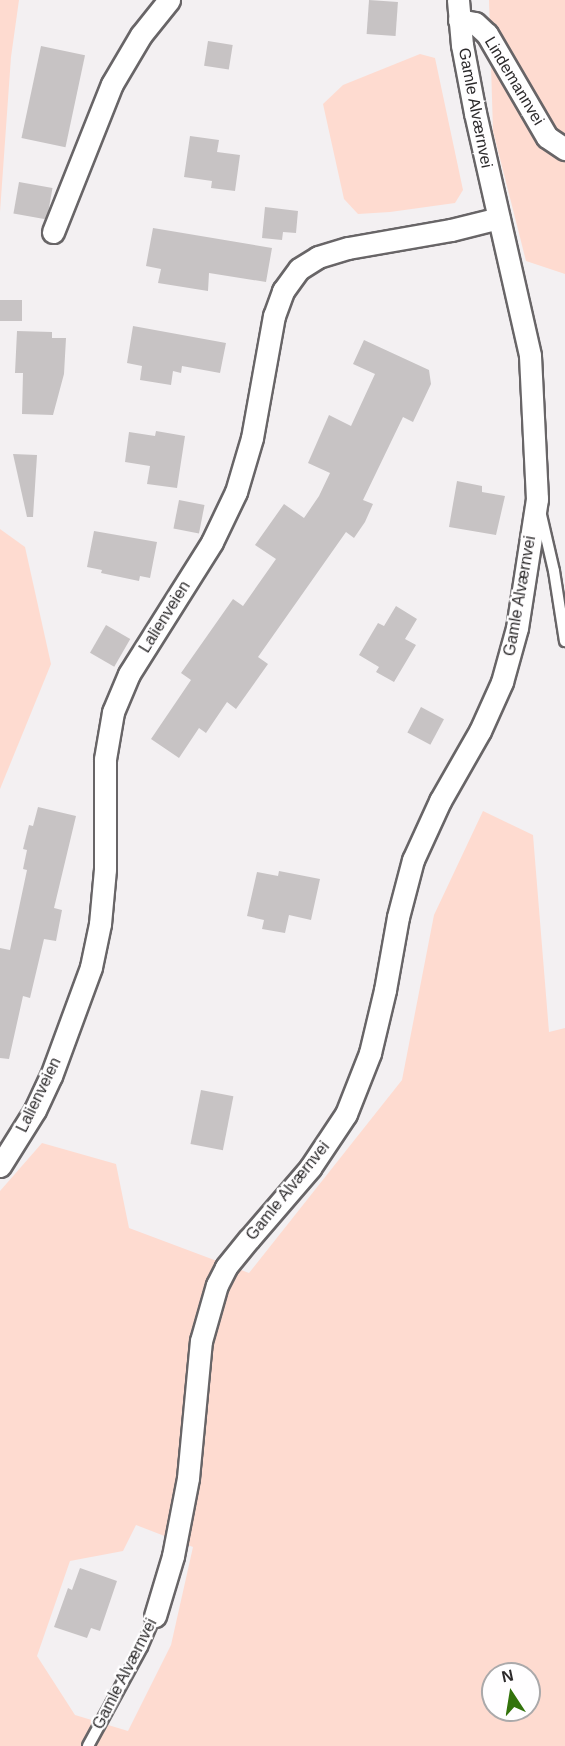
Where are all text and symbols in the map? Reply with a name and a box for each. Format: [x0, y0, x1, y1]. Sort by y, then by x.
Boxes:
street label: Lindemannvei [480, 33, 548, 129]
street label: Gamle Alværnvei [454, 46, 496, 170]
street label: Gamle Alværnvei [500, 534, 540, 658]
street label: Lalienveien [135, 578, 195, 656]
street label: Lalienveien [13, 1054, 65, 1136]
street label: Gamle Alværnvei [242, 1137, 334, 1245]
street label: Gamle Alværnvei [89, 1615, 161, 1733]
north arrow [481, 1662, 541, 1722]
text: N [500, 1666, 515, 1685]

